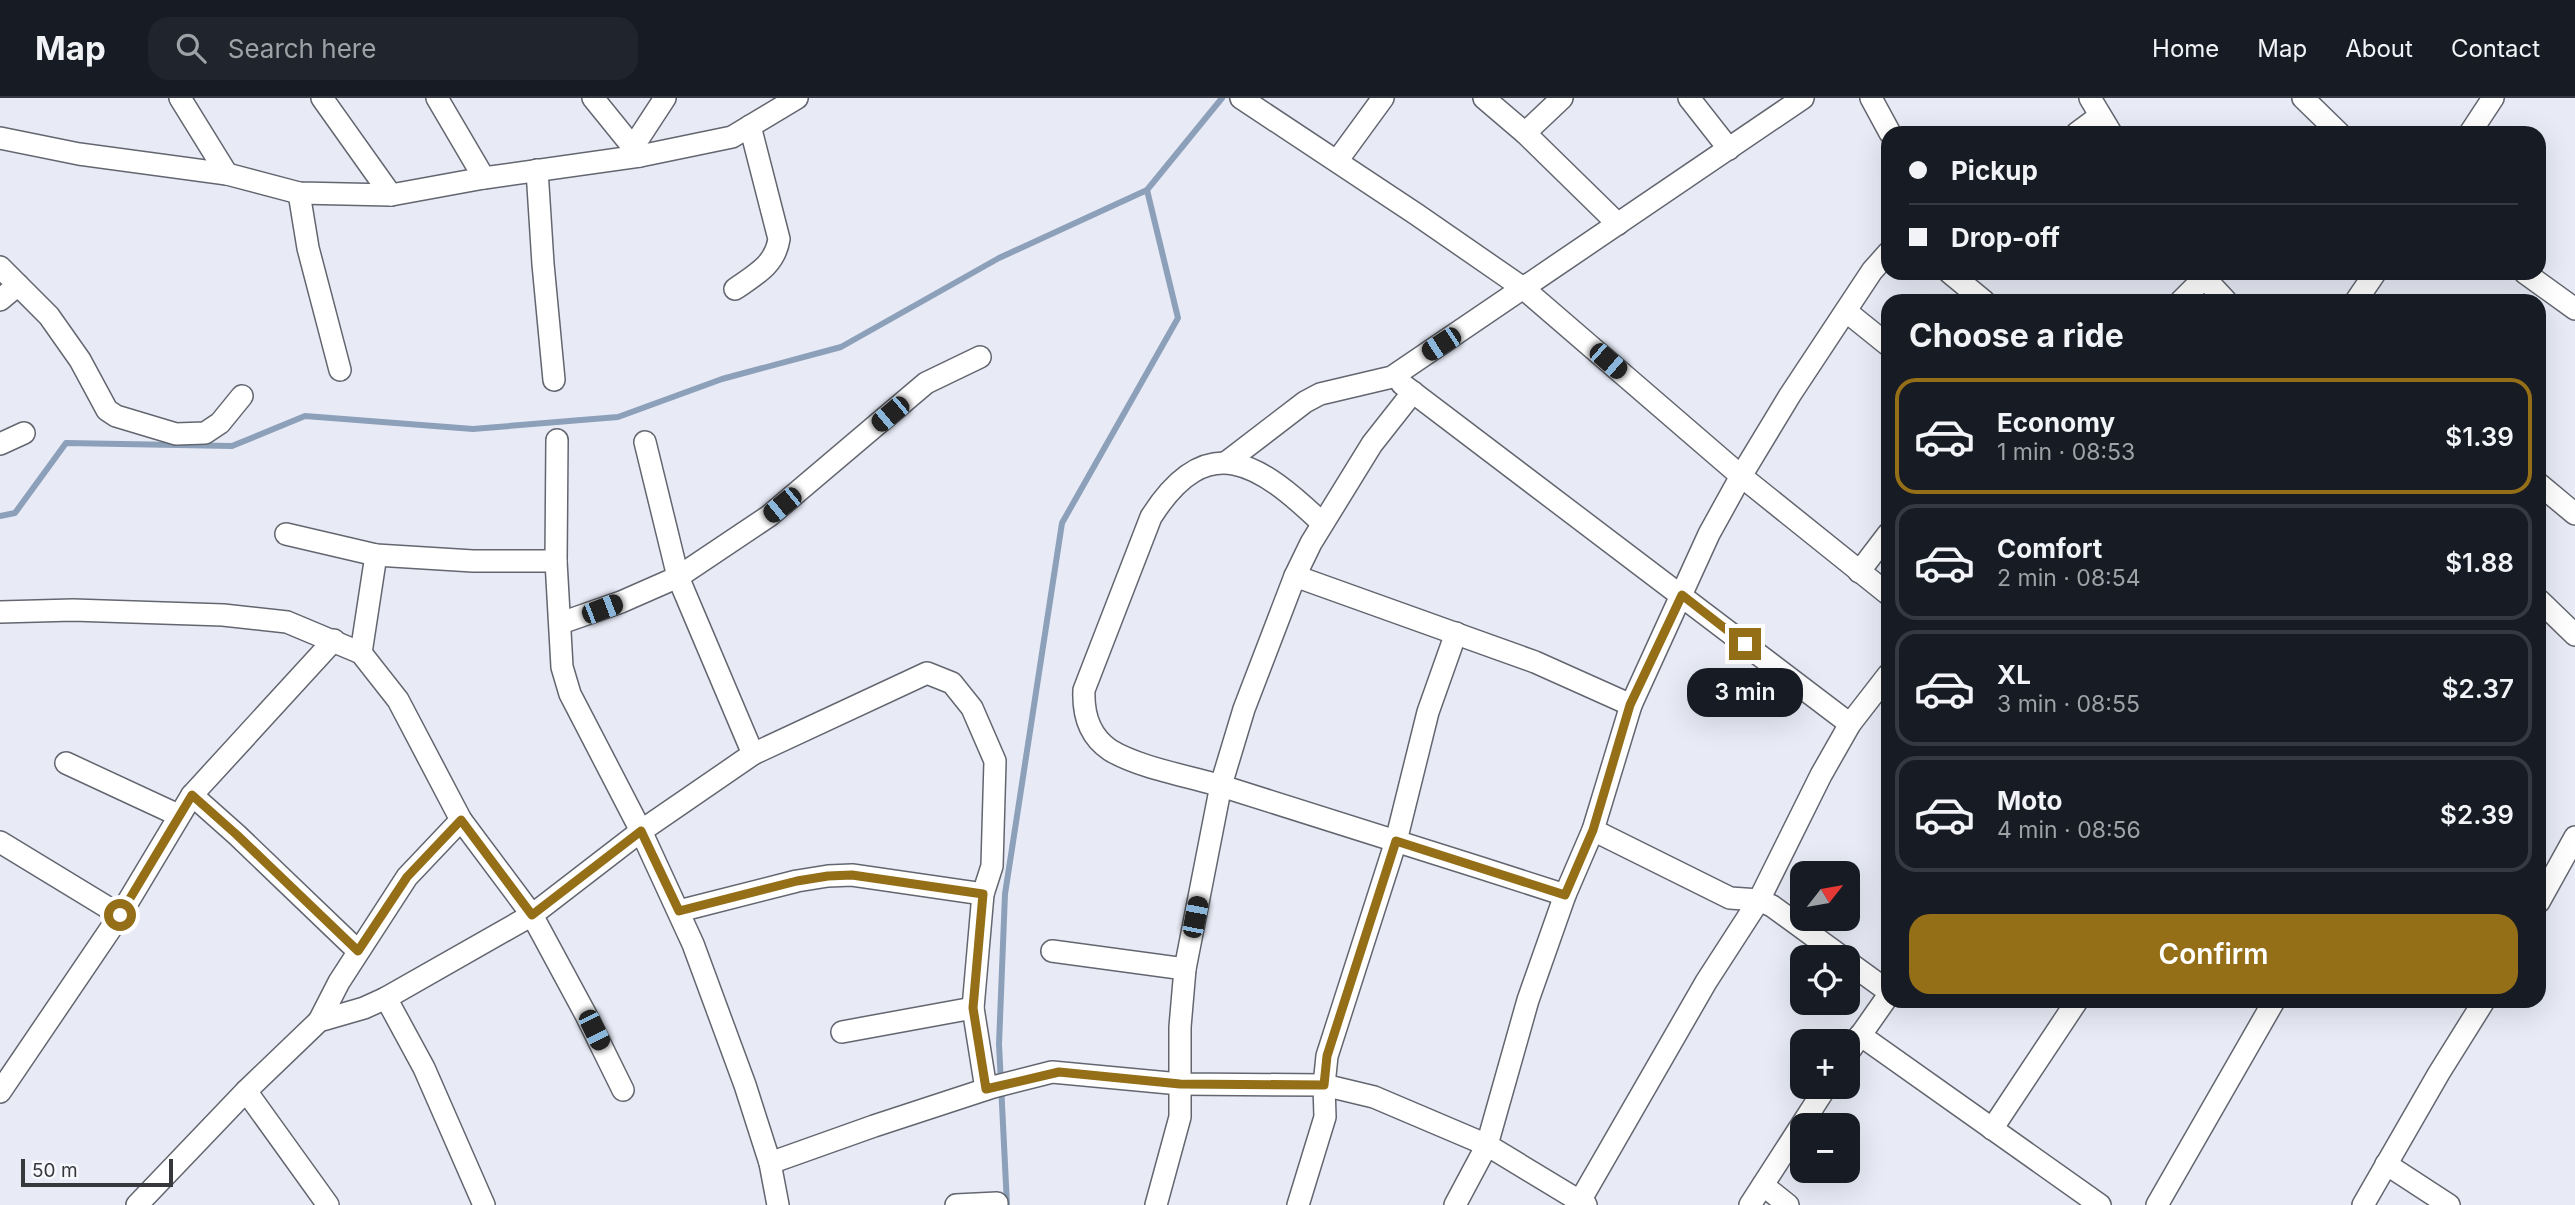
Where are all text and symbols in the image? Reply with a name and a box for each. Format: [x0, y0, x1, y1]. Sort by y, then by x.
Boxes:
search box [148, 17, 638, 80]
text: Map [35, 28, 106, 68]
icon: search [172, 29, 210, 67]
text: Search here [228, 33, 376, 64]
text: Home [2152, 34, 2219, 63]
text: Map [2257, 34, 2307, 63]
text: About [2345, 34, 2413, 63]
text: Contact [2451, 34, 2540, 63]
text: Pickup [1951, 155, 2038, 186]
text: Drop-off [1951, 222, 2060, 253]
text: Choose a ride [1909, 316, 2124, 355]
car [1418, 324, 1465, 364]
car [1586, 339, 1631, 383]
car [868, 392, 913, 436]
icon: car [1913, 405, 1976, 468]
text: Economy [1997, 407, 2115, 438]
text: $1.39 [2445, 421, 2514, 452]
text: 1 min · 08:53 [1997, 438, 2135, 466]
car [760, 484, 805, 526]
icon: car [1913, 531, 1976, 594]
text: Comfort [1997, 533, 2102, 564]
text: $1.88 [2445, 547, 2514, 578]
text: 2 min · 08:54 [1997, 564, 2141, 592]
car [579, 592, 626, 626]
route end [1729, 628, 1761, 660]
icon: car [1913, 657, 1976, 720]
text: XL [1997, 659, 2031, 690]
callout: 3 min [1687, 668, 1803, 718]
text: $2.37 [2442, 673, 2514, 704]
text: 3 min [1714, 678, 1776, 706]
text: 3 min · 08:55 [1997, 690, 2140, 718]
icon: car [1913, 783, 1976, 846]
text: Moto [1997, 785, 2062, 816]
text: $2.39 [2440, 799, 2514, 830]
text: 4 min · 08:56 [1997, 816, 2141, 844]
north arrow [1790, 861, 1860, 931]
map controls [1790, 861, 1860, 1183]
car [1181, 894, 1210, 940]
route start [104, 899, 136, 931]
button: Confirm [1909, 914, 2518, 994]
button: locate [1790, 945, 1860, 1015]
car [576, 1007, 613, 1053]
button: + [1790, 1029, 1860, 1099]
button: − [1790, 1113, 1860, 1183]
scale bar [21, 1156, 173, 1188]
text: 50 m [32, 1159, 78, 1182]

